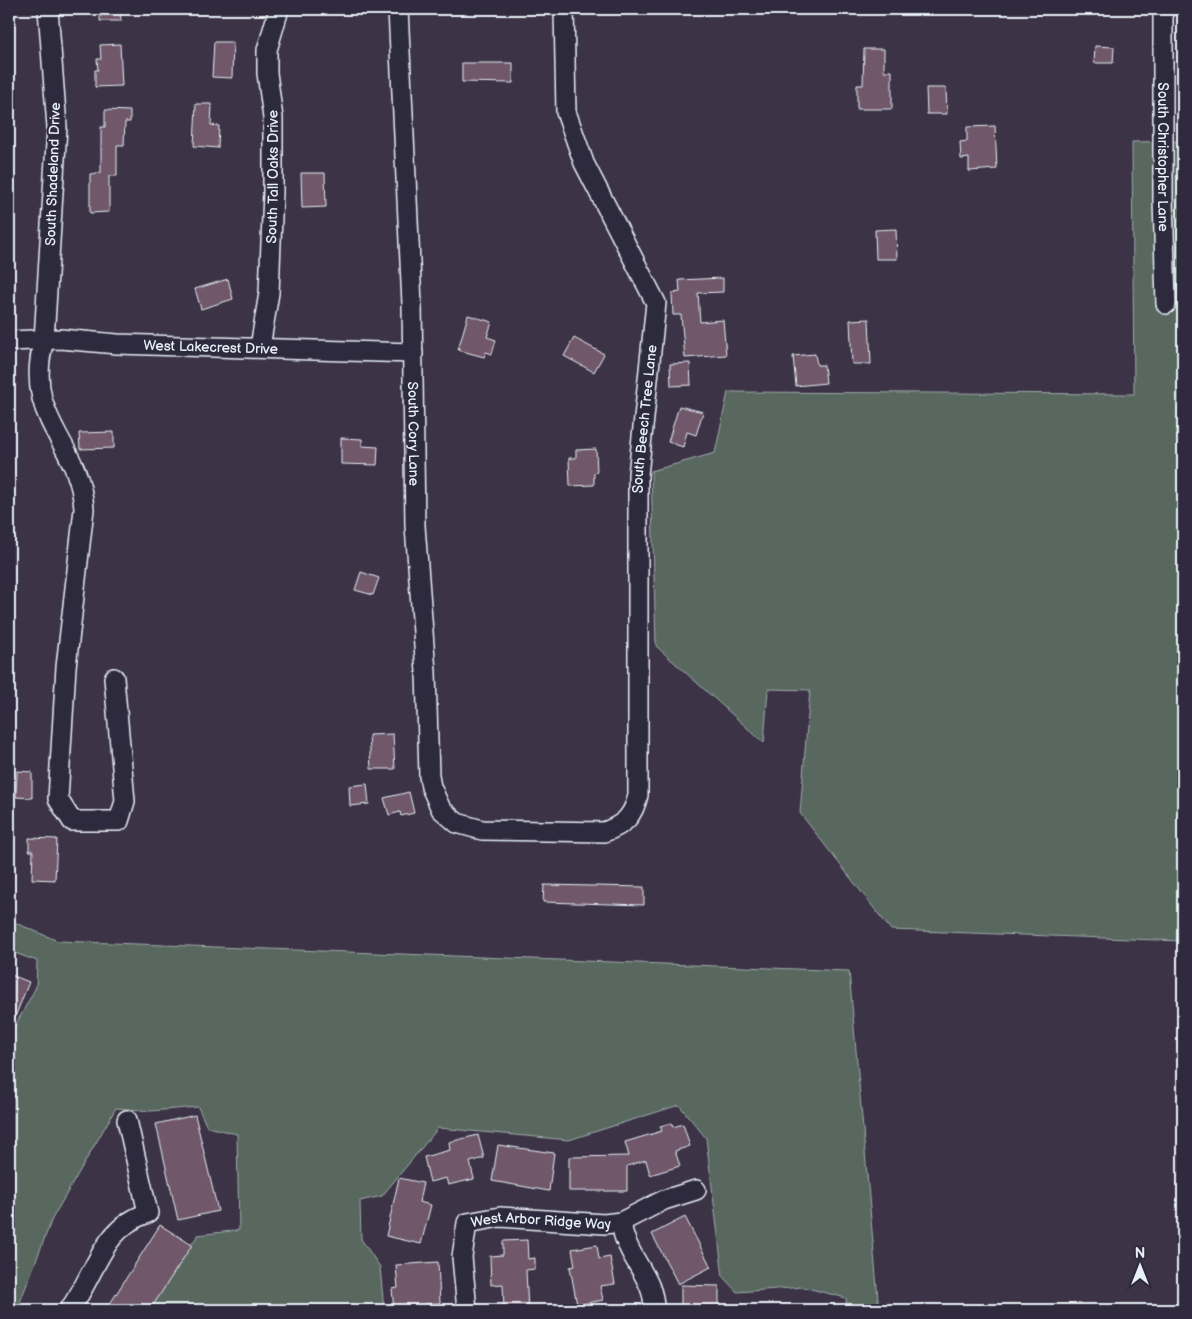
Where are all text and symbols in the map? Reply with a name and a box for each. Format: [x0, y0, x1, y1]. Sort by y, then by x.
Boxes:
street label: South Christopher Lane [1154, 82, 1172, 232]
street label: South Shadeland Drive [42, 102, 64, 246]
street label: South Tall Oaks Drive [262, 109, 282, 244]
street label: West Lakecrest Drive [143, 336, 278, 357]
street label: South Beech Tree Lane [629, 344, 660, 493]
street label: South Cory Lane [405, 381, 423, 486]
street label: West Arbor Ridge Way [469, 1208, 613, 1233]
north arrow [1114, 1242, 1164, 1292]
text: N [1135, 1245, 1145, 1262]

